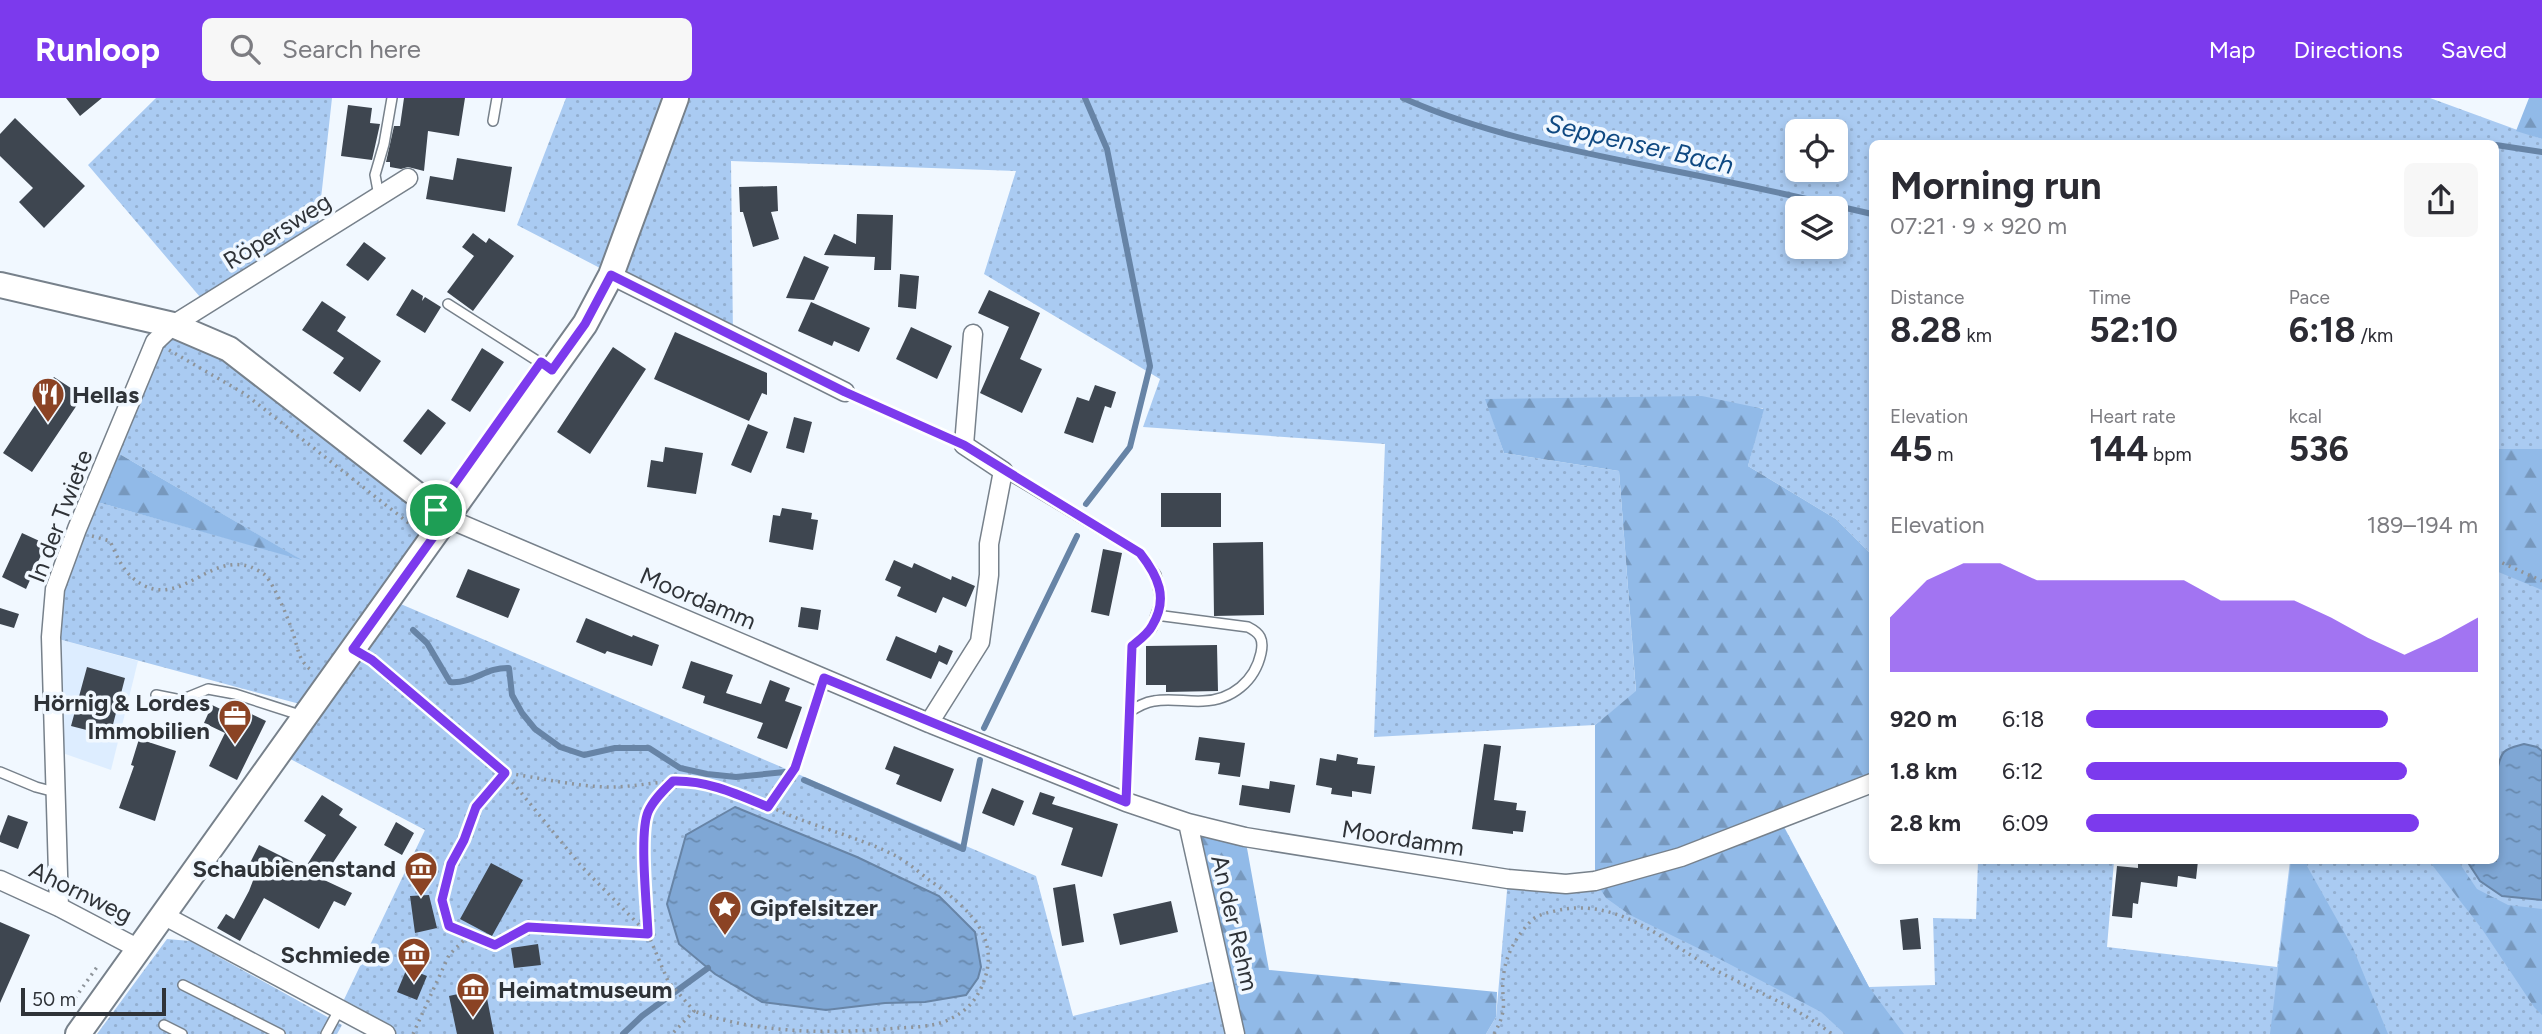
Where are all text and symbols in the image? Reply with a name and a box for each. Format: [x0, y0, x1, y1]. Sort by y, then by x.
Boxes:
search box [202, 18, 692, 81]
text: Runloop [35, 30, 160, 69]
icon: search [226, 30, 264, 68]
text: Search here [282, 33, 421, 65]
text: Map [2209, 35, 2255, 64]
text: Directions [2293, 35, 2403, 64]
text: Saved [2441, 35, 2507, 64]
water label: Seppenser Bach [1543, 107, 1737, 181]
map controls [1785, 119, 1848, 259]
button: locate [1785, 119, 1848, 182]
text: Morning run [1890, 163, 2102, 209]
button: share [2404, 163, 2478, 237]
street label: Röpersweg [218, 187, 336, 275]
button: layers [1785, 196, 1848, 259]
text: 07:21 · 9 × 920 m [1890, 212, 2067, 240]
text: Distance [1890, 286, 1964, 309]
text: Time [2089, 286, 2131, 309]
text: Pace [2289, 286, 2330, 309]
text: 8.28 [1890, 309, 1962, 351]
text: 52:10 [2089, 309, 2178, 351]
text: 6:18 [2289, 309, 2356, 351]
text: km [1962, 324, 1992, 347]
text: /km [2356, 324, 2393, 347]
restaurant icon: Hellas [29, 375, 67, 424]
place label: Hellas [72, 380, 139, 409]
text: Elevation [1890, 405, 1968, 428]
text: Heart rate [2089, 405, 2176, 428]
text: kcal [2289, 405, 2322, 428]
text: 45 [1890, 428, 1933, 470]
text: 144 [2089, 428, 2148, 470]
text: 536 [2289, 428, 2349, 470]
text: m [1933, 443, 1953, 466]
text: bpm [2148, 443, 2192, 466]
street label: In der Twiete [21, 446, 99, 586]
pin [406, 480, 466, 540]
icon: arrive [417, 491, 455, 529]
text: Elevation [1890, 511, 1985, 539]
text: 189–194 m [2367, 511, 2478, 539]
street label: Moordamm [636, 561, 760, 635]
place label: Hörnig & Lordes Immobilien [33, 688, 210, 745]
office icon: Hörnig & Lordes Immobilien [216, 697, 254, 746]
text: 920 m [1890, 705, 1957, 733]
text: 6:18 [2002, 705, 2044, 733]
text: 1.8 km [1890, 757, 1957, 785]
text: 6:12 [2002, 757, 2043, 785]
text: 2.8 km [1890, 809, 1961, 837]
text: 6:09 [2002, 809, 2049, 837]
street label: Moordamm [1340, 814, 1466, 862]
museum icon: Schaubienenstand [402, 849, 440, 898]
street label: An der Rehm [1205, 852, 1265, 994]
place label: Schaubienenstand [192, 854, 396, 883]
street label: Ahornweg [25, 855, 137, 929]
place icon: Gipfelsitzer [706, 888, 744, 937]
place label: Gipfelsitzer [750, 893, 878, 922]
museum icon: Schmiede [395, 935, 433, 984]
place label: Schmiede [281, 940, 390, 969]
museum icon: Heimatmuseum [454, 970, 492, 1019]
place label: Heimatmuseum [498, 975, 673, 1004]
scale bar [21, 985, 166, 1017]
text: 50 m [32, 988, 76, 1011]

